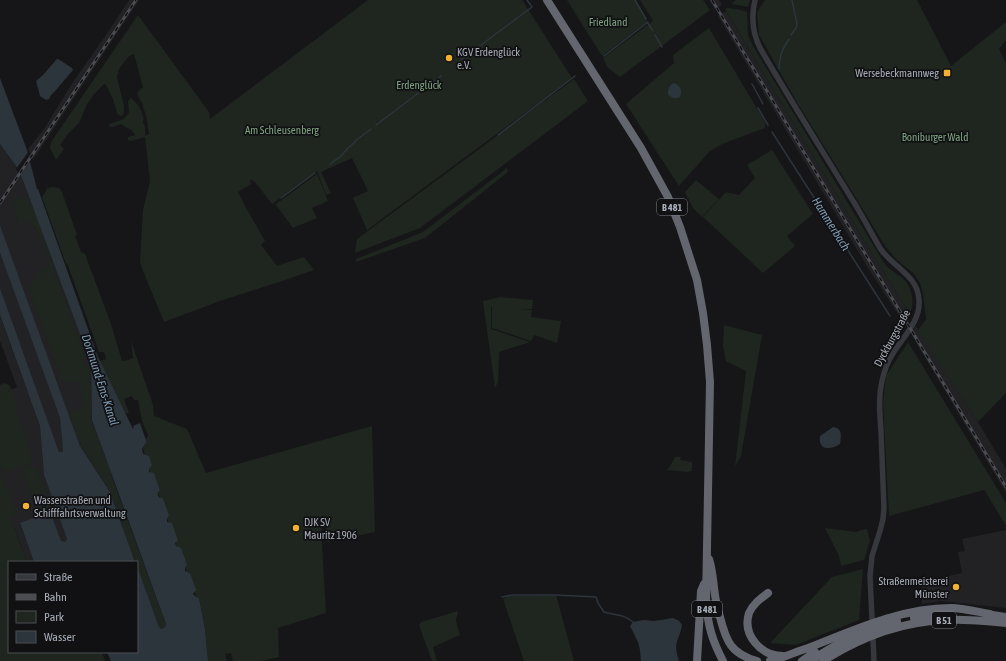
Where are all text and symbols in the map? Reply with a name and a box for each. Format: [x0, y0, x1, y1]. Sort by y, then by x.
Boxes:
park label: Friedland [589, 16, 627, 28]
place label: KGV Erdenglück e.V. [457, 46, 520, 71]
marker: KGV Erdenglück e.V. [444, 53, 454, 63]
place label: Wersebeckmannweg [855, 67, 939, 79]
marker: Wersebeckmannweg [942, 68, 952, 78]
park label: Erdenglück [396, 79, 442, 91]
park label: Am Schleusenberg [245, 124, 319, 136]
park label: Boniburger Wald [902, 131, 968, 143]
water label: Hammerbach [809, 195, 853, 253]
road number: B 481 [657, 199, 687, 215]
street label: Dyckburgstraße [871, 308, 913, 368]
water label: Dortmund-Ems-Kanal [79, 333, 121, 427]
place label: Wasserstraßen und Schifffahrtsverwaltung [34, 494, 126, 519]
marker: Wasserstraßen und Schifffahrtsverwaltung [21, 501, 31, 511]
place label: DJK SV Mauritz 1906 [304, 516, 357, 541]
marker: DJK SV Mauritz 1906 [291, 523, 301, 533]
legend [8, 561, 138, 653]
text: Straße [44, 570, 72, 584]
place label: Straßenmeisterei Münster [878, 575, 949, 600]
marker: Straßenmeisterei Münster [951, 582, 961, 592]
text: Bahn [44, 590, 67, 604]
road number: B 481 [692, 601, 722, 617]
text: Park [44, 610, 65, 624]
road number: B 51 [932, 612, 956, 628]
text: Wasser [44, 630, 76, 644]

